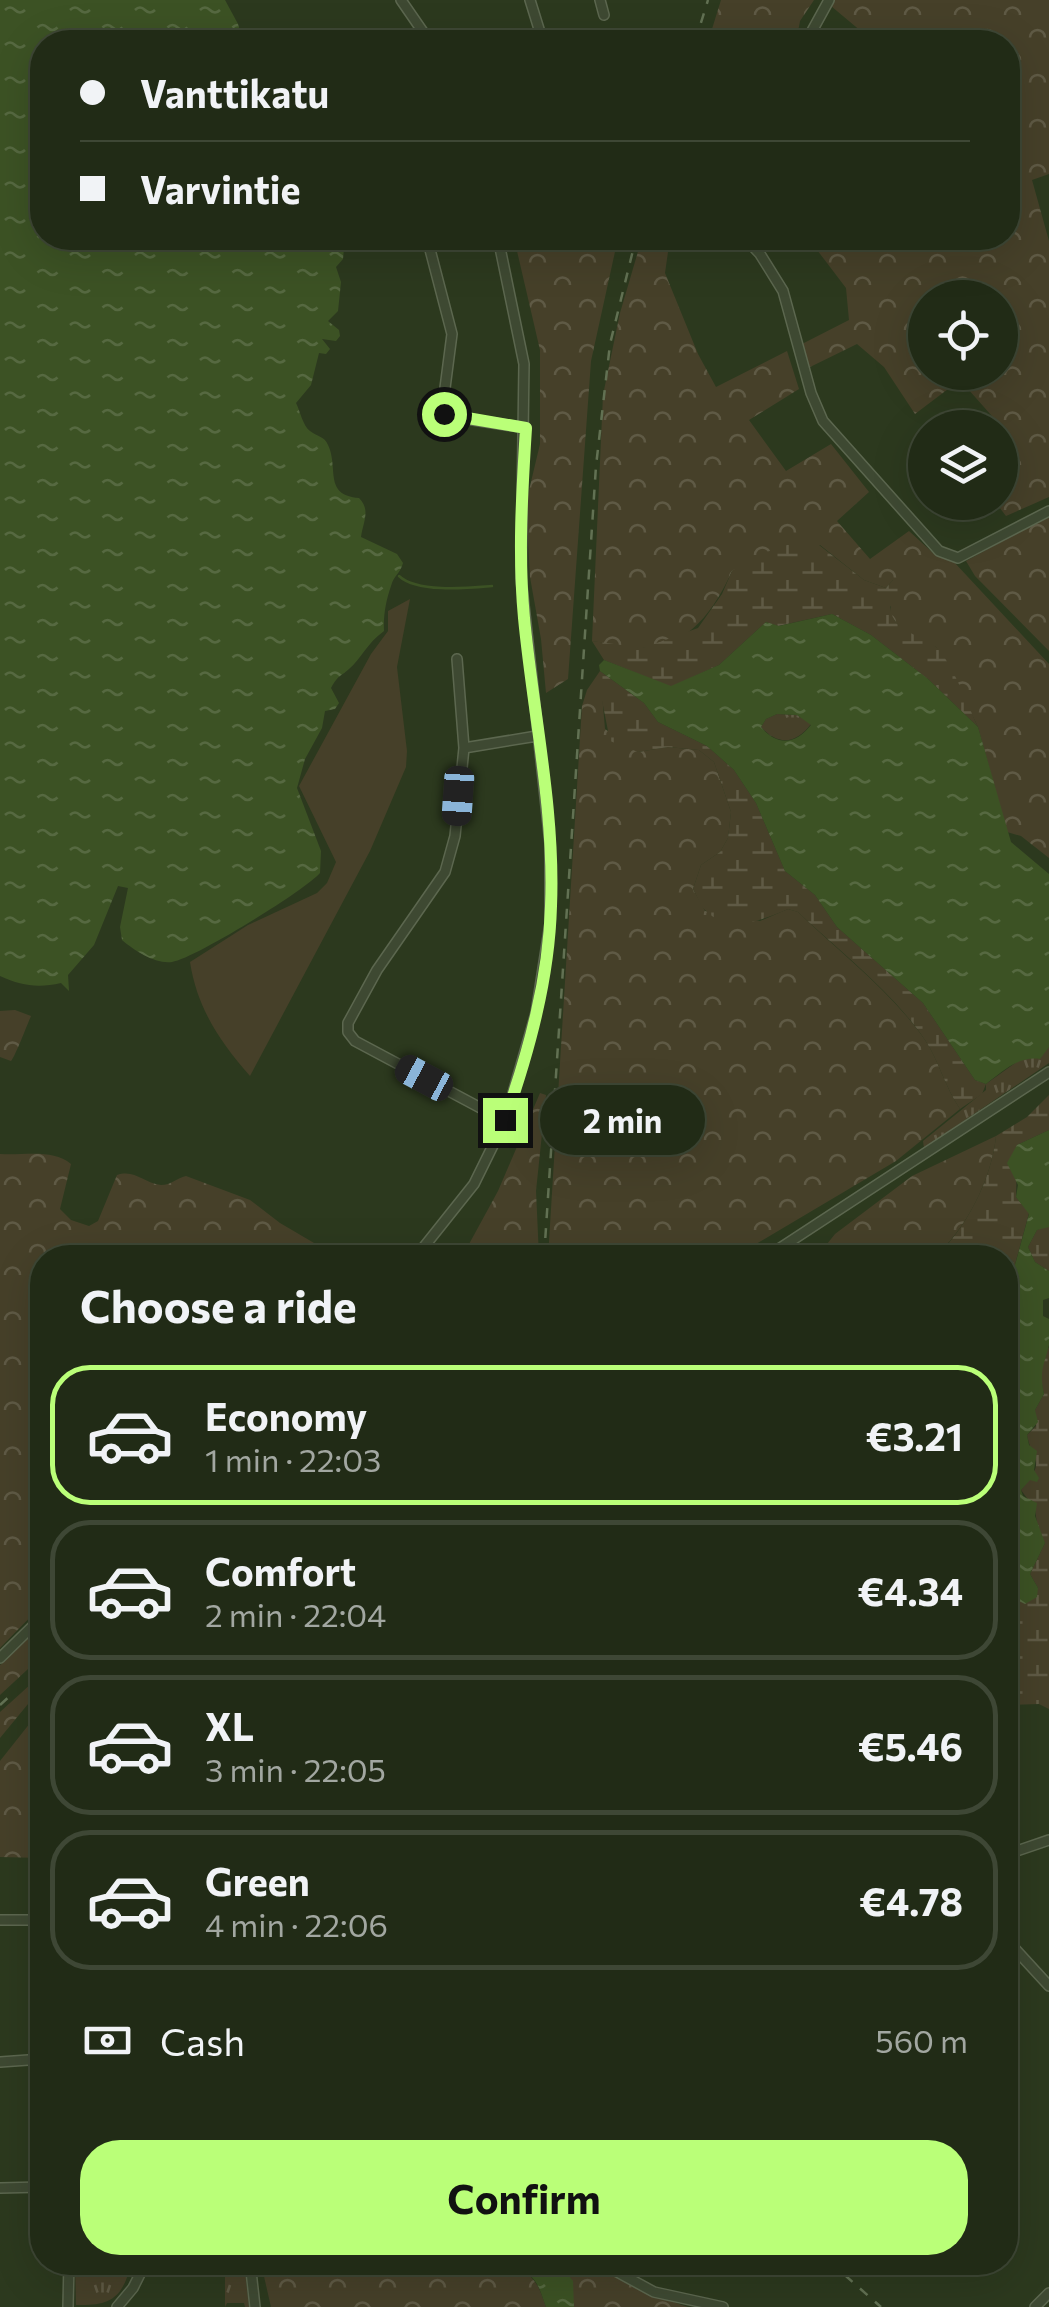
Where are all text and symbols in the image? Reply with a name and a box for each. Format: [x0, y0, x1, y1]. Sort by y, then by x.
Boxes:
text: Vanttikatu [140, 69, 329, 116]
text: Varvintie [140, 165, 300, 212]
map controls [908, 280, 1018, 520]
button: locate [908, 280, 1018, 390]
route start [422, 392, 467, 437]
button: layers [908, 410, 1018, 520]
car [441, 765, 475, 827]
car [390, 1051, 458, 1105]
callout: 2 min [540, 1085, 705, 1155]
route end [483, 1098, 528, 1143]
text: 2 min [583, 1100, 662, 1140]
text: Choose a ride [80, 1277, 357, 1332]
icon: car [85, 1390, 175, 1480]
text: Economy [205, 1392, 367, 1439]
text: €3.21 [866, 1412, 963, 1459]
text: 1 min · 22:03 [205, 1439, 381, 1479]
icon: car [85, 1545, 175, 1635]
text: Comfort [205, 1547, 356, 1594]
text: €4.34 [858, 1567, 963, 1614]
text: 2 min · 22:04 [205, 1594, 386, 1634]
icon: car [85, 1700, 175, 1790]
text: XL [205, 1702, 254, 1749]
text: €5.46 [858, 1722, 963, 1769]
text: 3 min · 22:05 [205, 1749, 386, 1789]
icon: car [85, 1855, 175, 1945]
text: Green [205, 1857, 310, 1904]
text: €4.78 [859, 1877, 963, 1924]
text: 4 min · 22:06 [205, 1904, 388, 1944]
icon: cash [80, 2013, 135, 2068]
text: Cash [160, 2017, 245, 2064]
text: 560 m [875, 2020, 968, 2060]
button: Confirm [80, 2140, 968, 2255]

